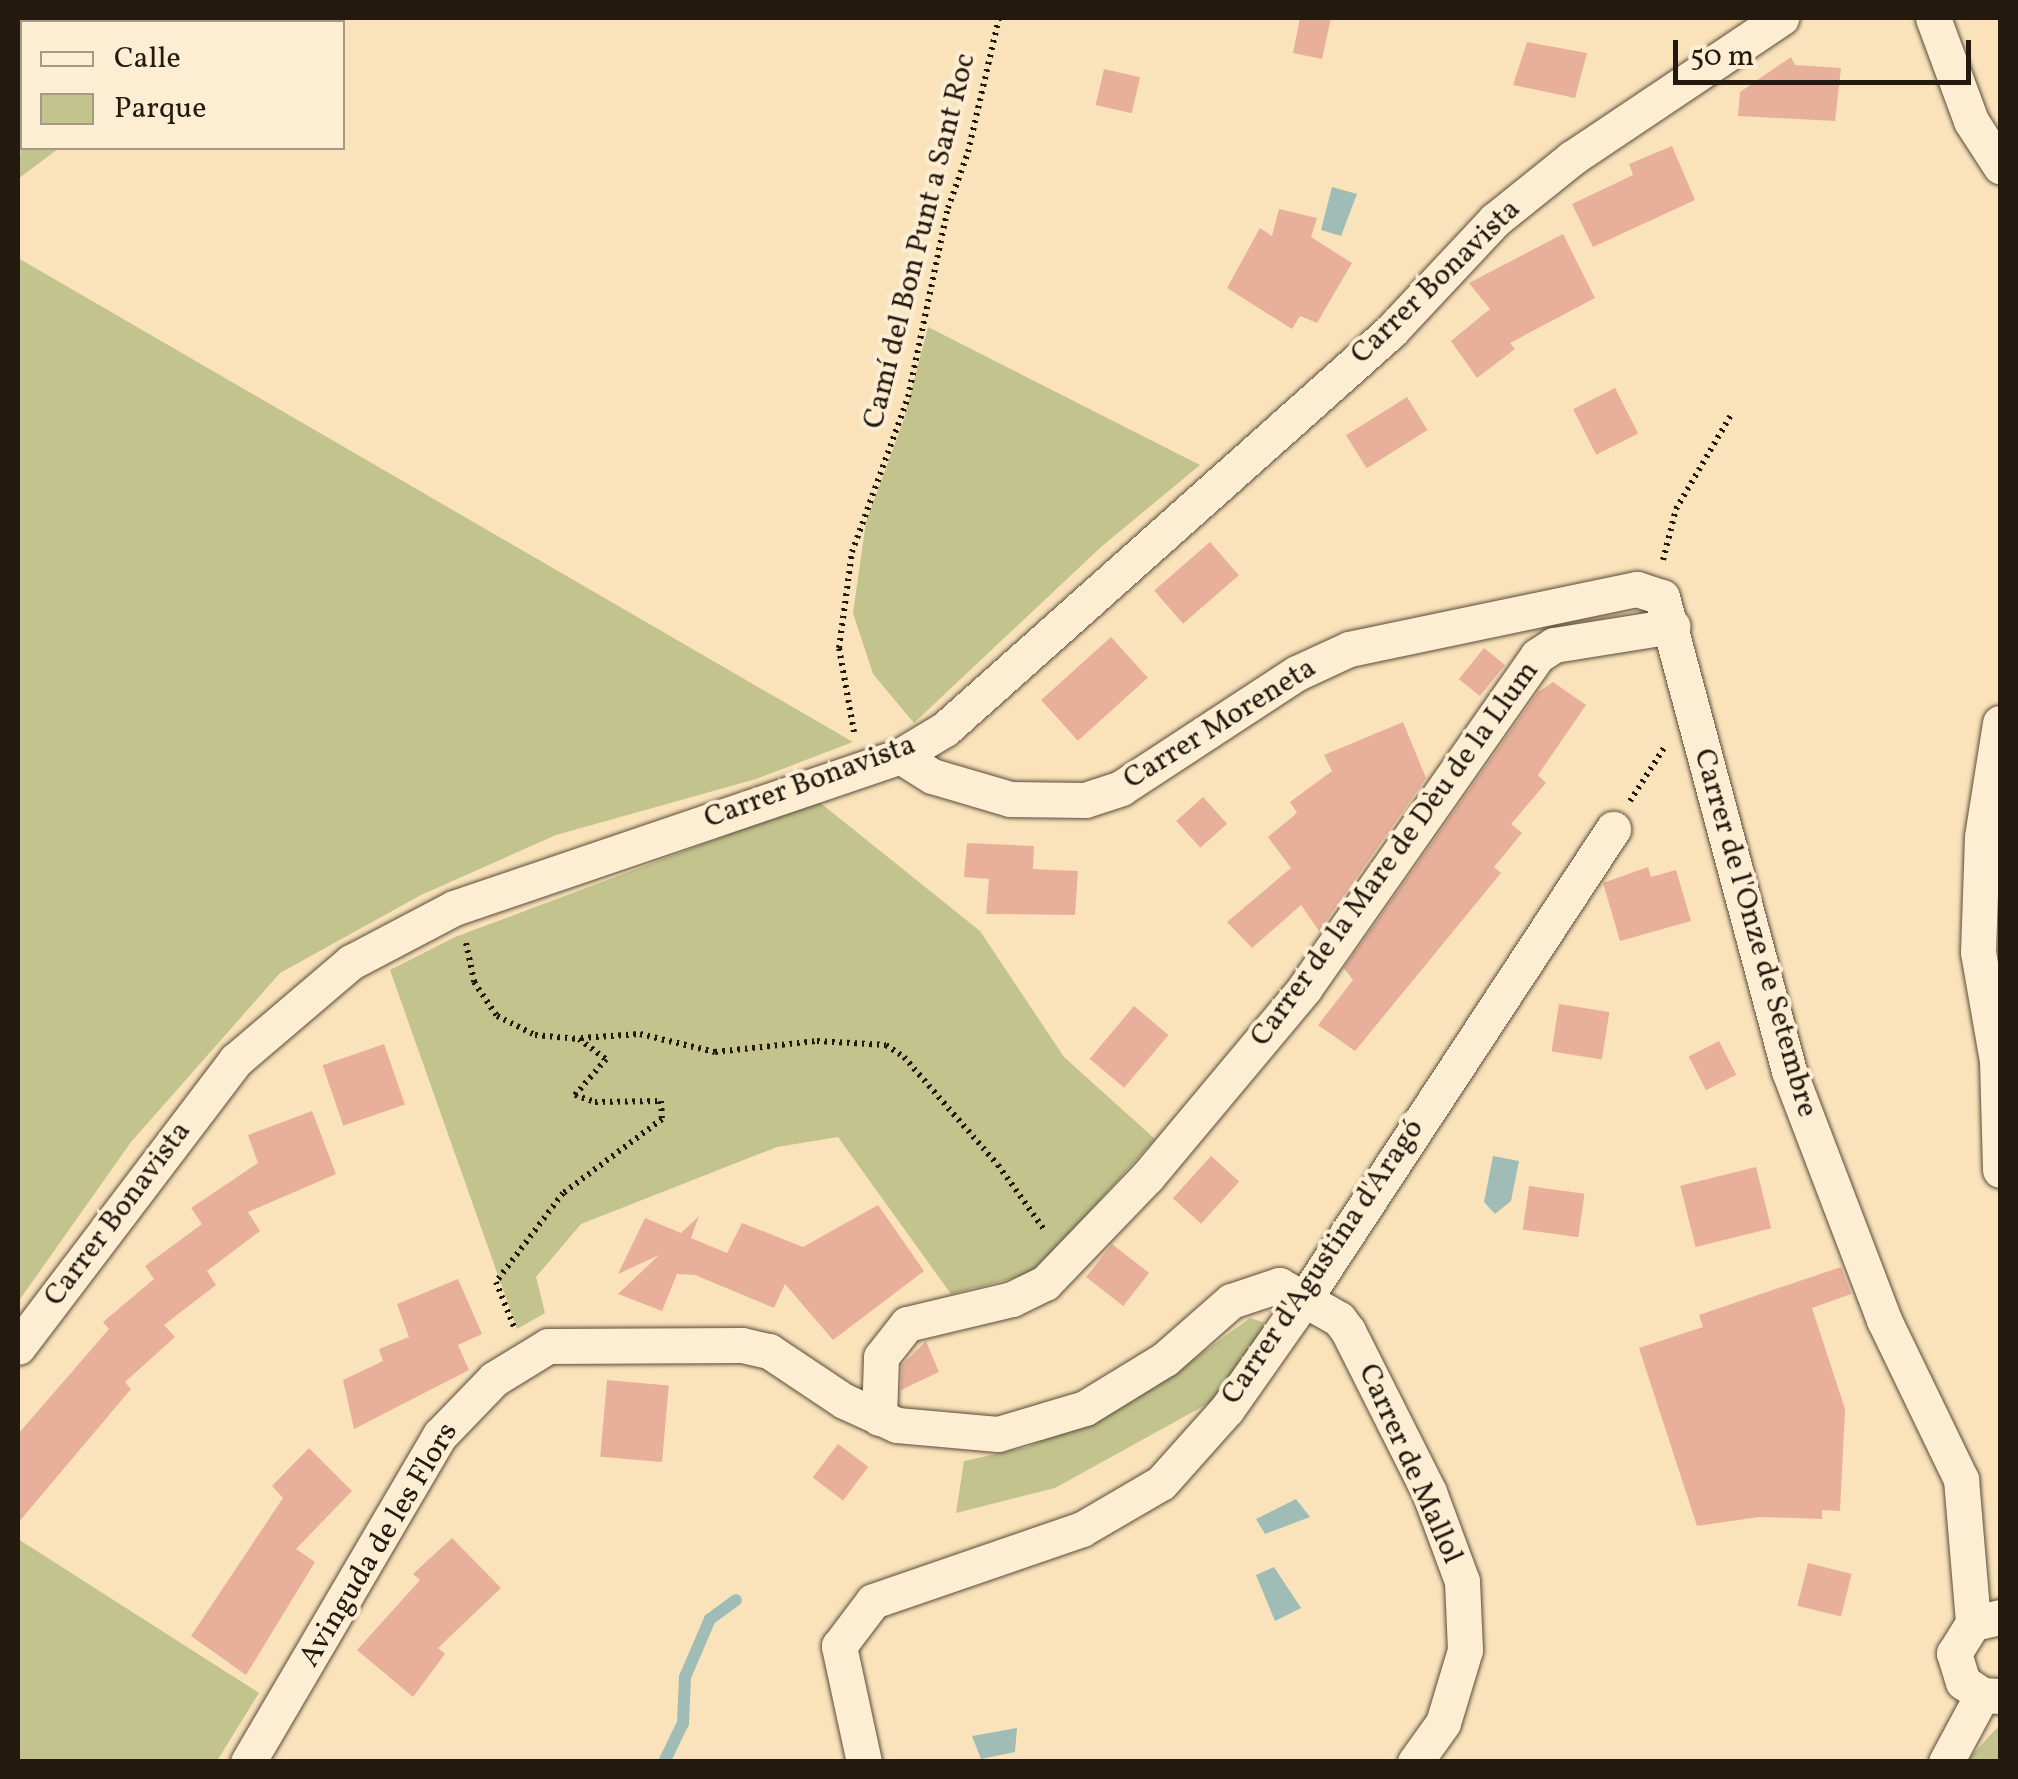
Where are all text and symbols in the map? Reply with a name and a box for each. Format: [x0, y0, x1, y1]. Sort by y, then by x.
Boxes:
legend [20, 20, 345, 150]
scale bar [1678, 20, 1976, 82]
text: 50 m [1690, 36, 1754, 78]
text: Calle [114, 38, 181, 80]
street label: Camí del Bon Punt a Sant Roc [856, 50, 984, 432]
text: Parque [114, 88, 206, 130]
street label: Carrer Bonavista [1344, 192, 1528, 372]
street label: Carrer Moreneta [1117, 650, 1323, 798]
street label: Carrer de la Mare de Dèu de la Llum [1243, 654, 1547, 1054]
street label: Carrer Bonavista [699, 727, 921, 837]
street label: Carrer de l'Onze de Setembre [1685, 745, 1825, 1121]
street label: Carrer d'Agustina d'Aragó [1214, 1112, 1432, 1412]
street label: Carrer Bonavista [37, 1114, 199, 1314]
street label: Carrer de Mallol [1350, 1358, 1470, 1570]
street label: Avinguda de les Flors [292, 1416, 466, 1674]

